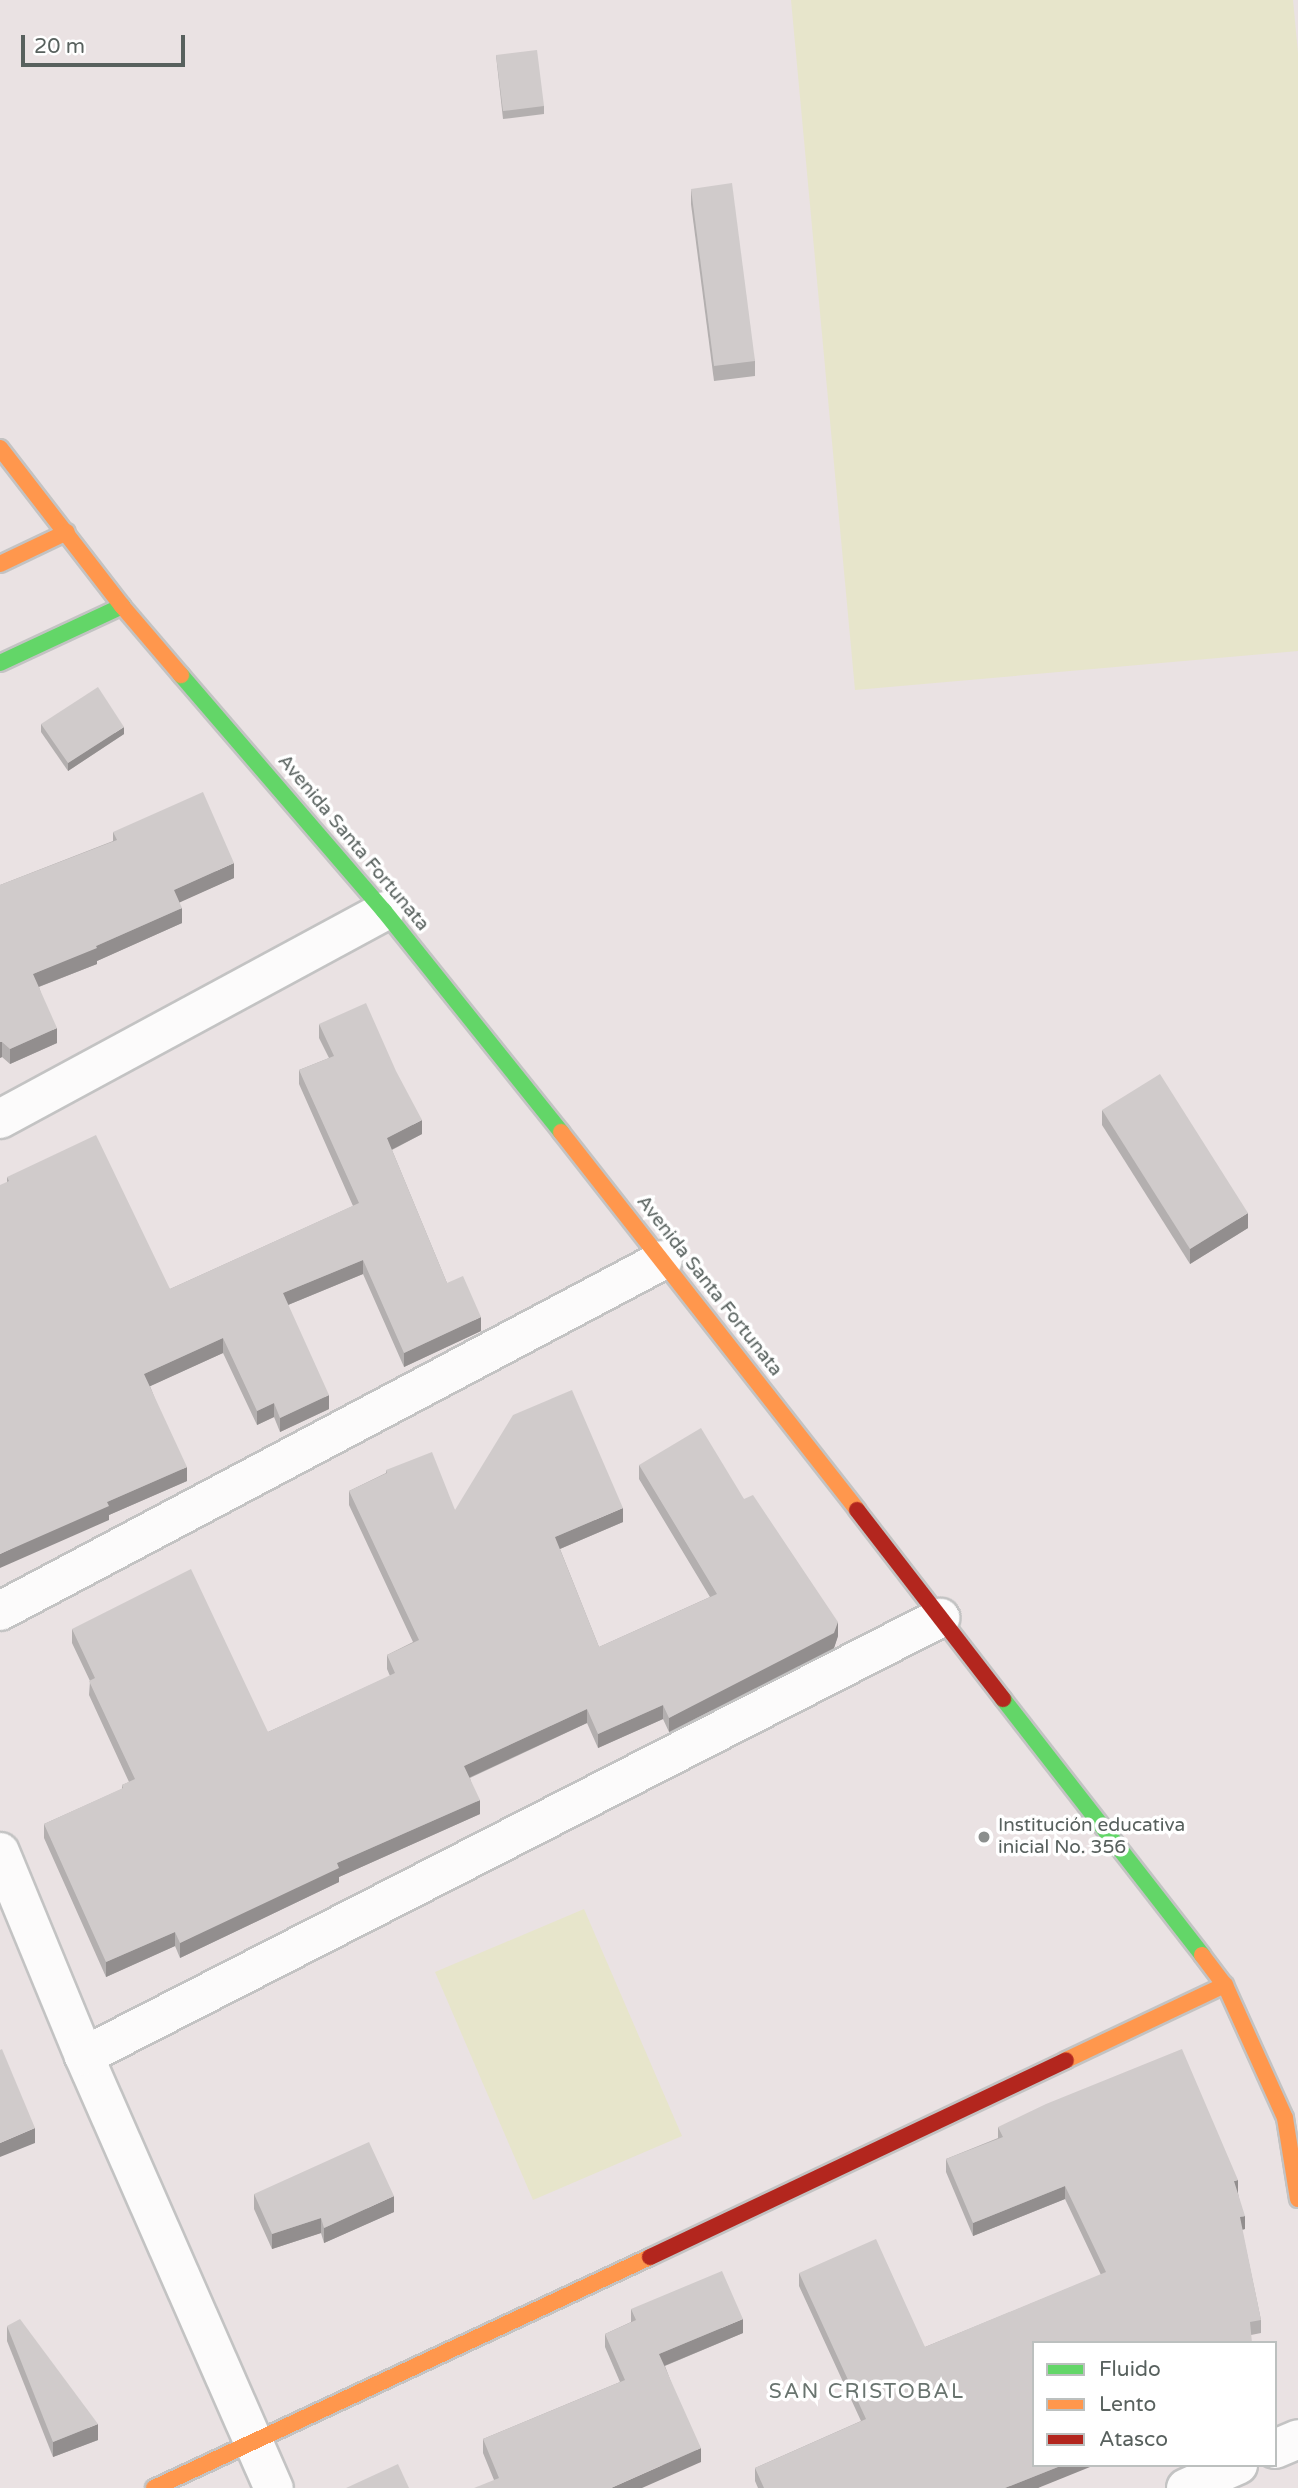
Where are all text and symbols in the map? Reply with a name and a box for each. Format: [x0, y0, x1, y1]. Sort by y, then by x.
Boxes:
scale bar [24, 21, 189, 65]
text: 20 m [34, 34, 85, 59]
street label: Avenida Santa Fortunata [273, 750, 433, 936]
street label: Avenida Santa Fortunata [631, 1191, 787, 1381]
place label: Institución educativa inicial No. 356 [998, 1815, 1185, 1859]
marker: Institución educativa inicial No. 356 [976, 1829, 992, 1845]
legend [1032, 2341, 1277, 2467]
text: Fluido [1099, 2357, 1161, 2382]
district label: SAN CRISTOBAL [770, 2379, 964, 2405]
text: Lento [1099, 2392, 1156, 2417]
text: Atasco [1099, 2427, 1168, 2452]

